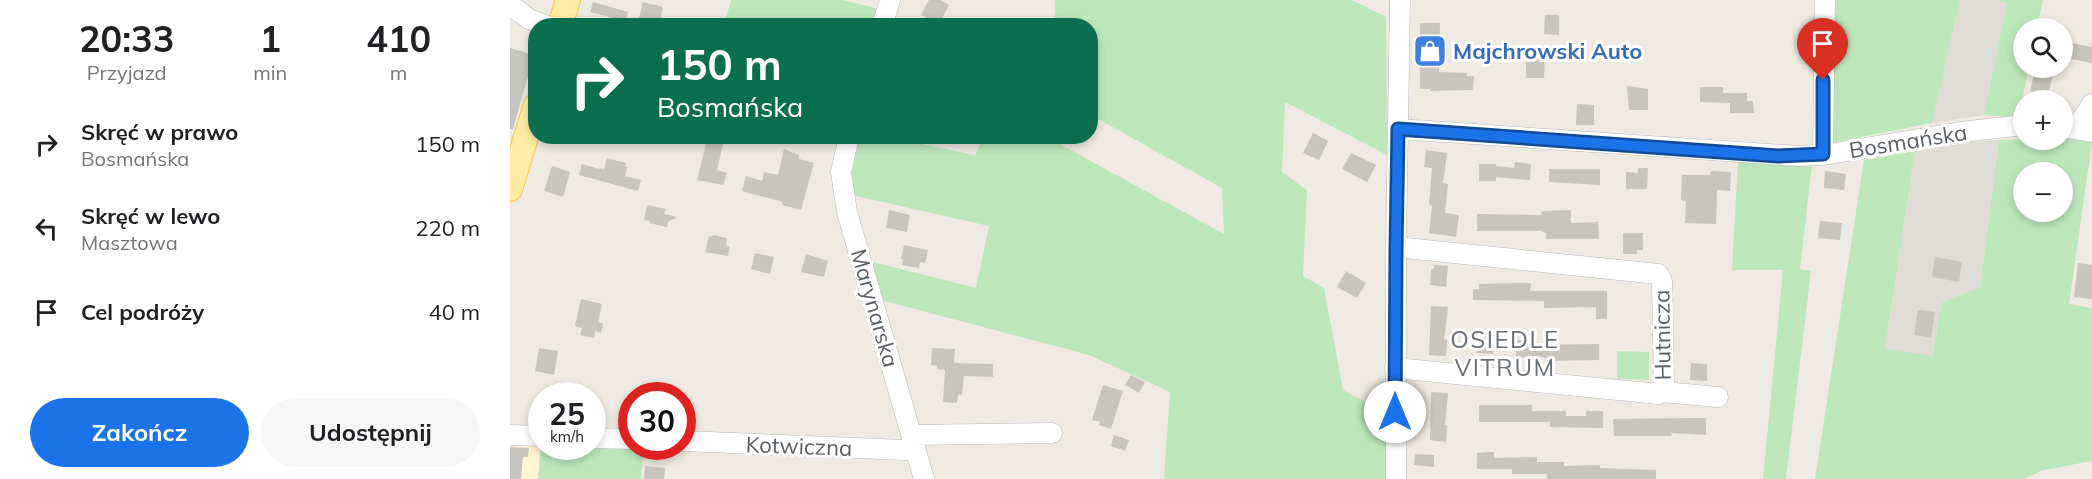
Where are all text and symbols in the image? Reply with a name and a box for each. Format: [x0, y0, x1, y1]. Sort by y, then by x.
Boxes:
text: 20:33 [79, 16, 174, 61]
text: 1 [259, 16, 281, 61]
text: 410 [366, 16, 431, 61]
pin [1797, 18, 1848, 80]
map controls [2013, 18, 2073, 222]
button: search [2013, 18, 2073, 78]
icon: arrive [1806, 27, 1839, 60]
shop icon: Majchrowski Auto [1412, 33, 1448, 69]
place label: Majchrowski Auto [1453, 37, 1642, 65]
text: 150 m [657, 38, 782, 91]
icon: right [558, 42, 636, 120]
text: Przyjazd [87, 60, 167, 85]
text: min [253, 60, 287, 85]
text: m [390, 60, 407, 85]
text: Bosmańska [657, 90, 803, 124]
button: + [2013, 90, 2073, 150]
text: Skręć w prawo [81, 118, 238, 146]
street label: Bosmańska [1847, 118, 1969, 164]
icon: right [30, 128, 63, 161]
text: 150 m [415, 130, 480, 158]
text: Bosmańska [81, 146, 189, 171]
button: − [2013, 162, 2073, 222]
text: Skręć w lewo [81, 202, 220, 230]
icon: left [30, 212, 63, 245]
text: 220 m [415, 214, 480, 242]
text: Masztowa [81, 230, 178, 255]
street label: Marynarska [845, 246, 905, 370]
street label: Hutnicza [1647, 289, 1677, 381]
icon: arrive [30, 296, 63, 329]
text: Cel podróży [81, 298, 204, 326]
text: 40 m [429, 298, 480, 326]
district label: OSIEDLE VITRUM [1450, 324, 1560, 382]
position arrow [1363, 380, 1427, 444]
speed limit sign: 30 [618, 382, 696, 460]
text: 25 [549, 395, 585, 433]
button: Zakończ [30, 398, 249, 467]
button: Udostępnij [261, 398, 480, 467]
text: km/h [550, 427, 584, 446]
street label: Kotwiczna [745, 430, 853, 462]

